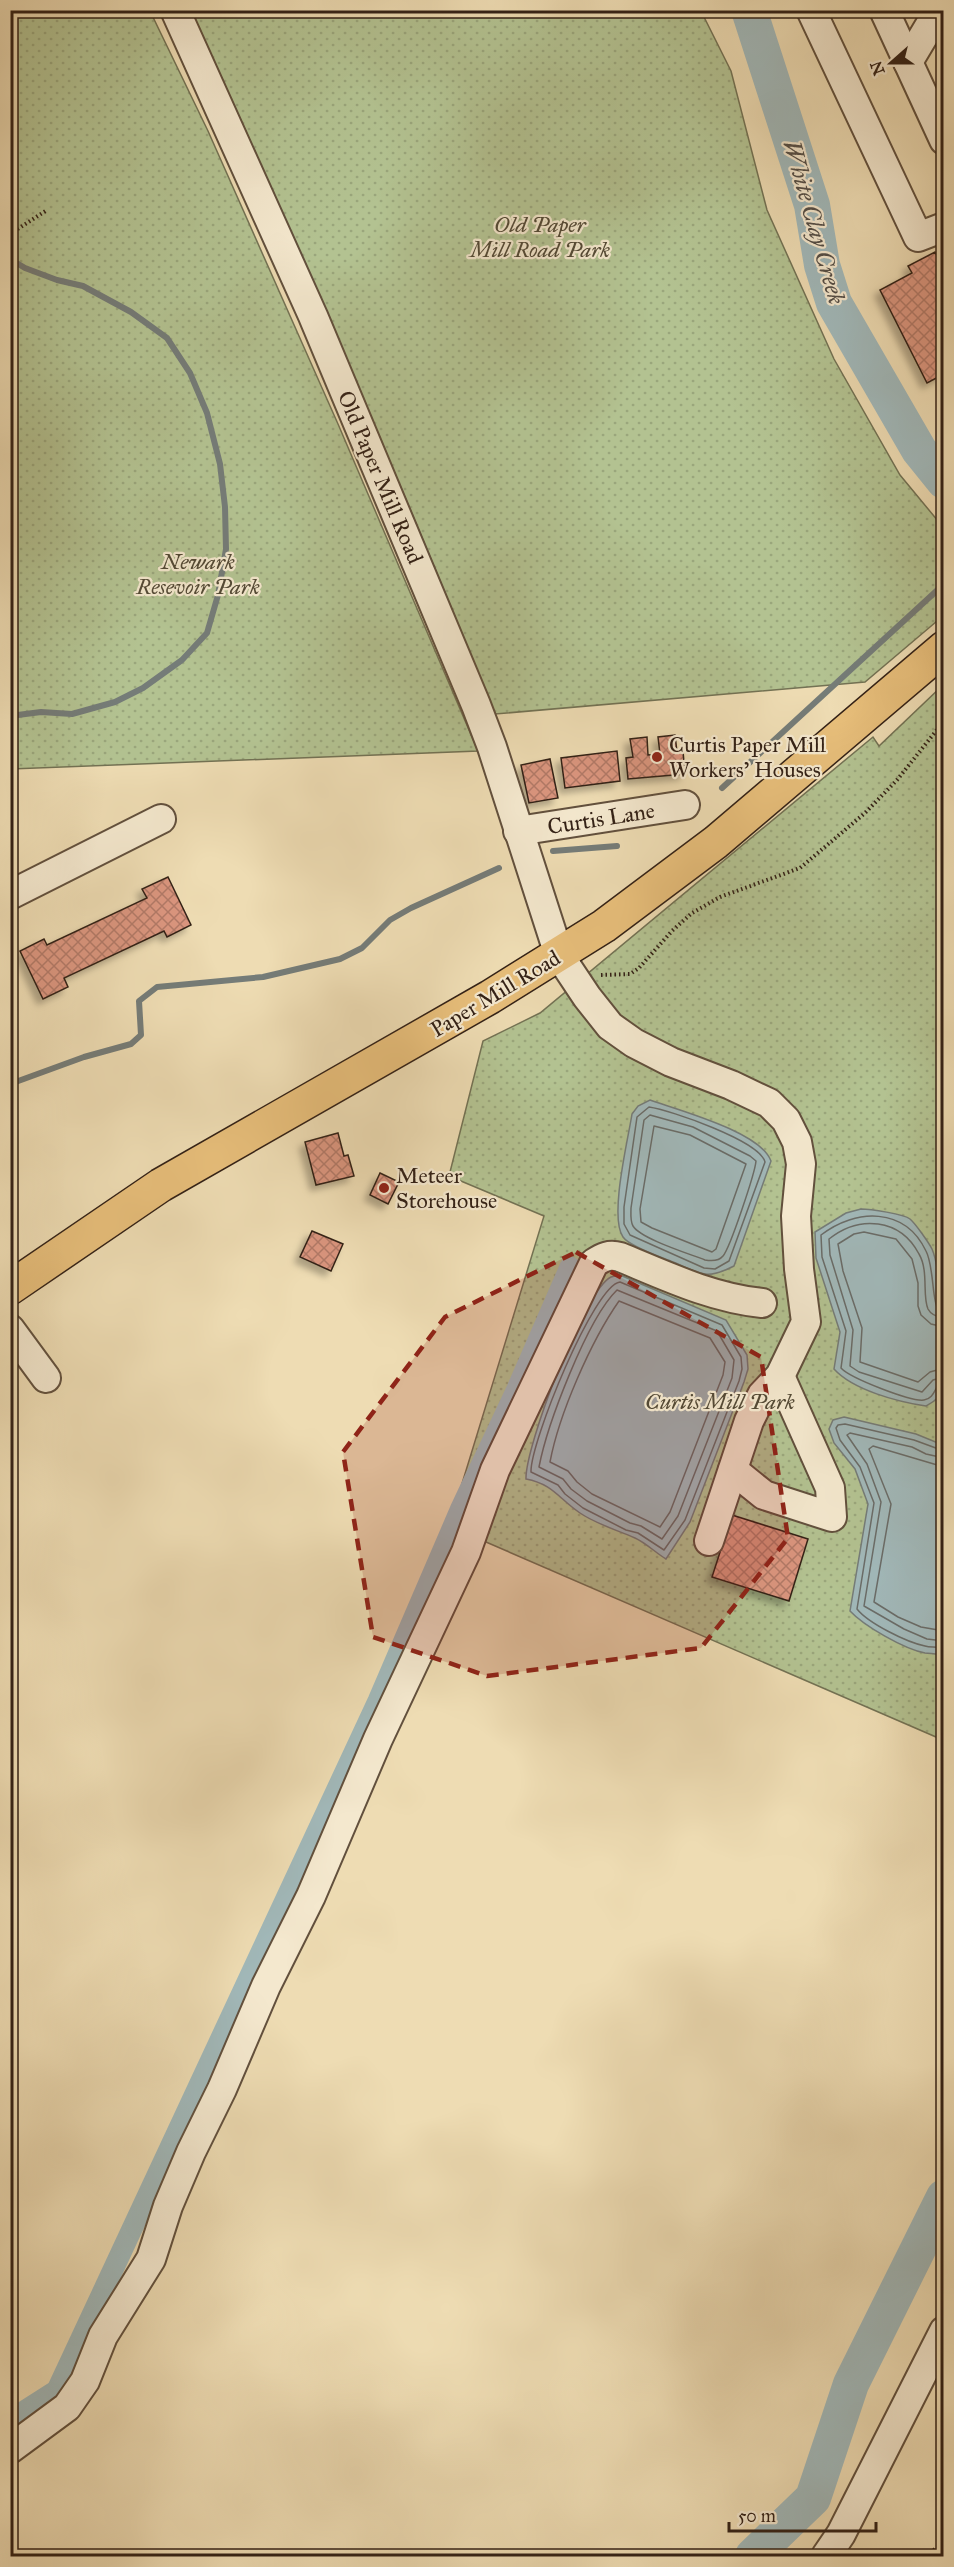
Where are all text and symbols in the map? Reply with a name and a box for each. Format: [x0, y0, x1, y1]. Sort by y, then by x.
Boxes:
north arrow [861, 33, 921, 93]
text: N [866, 58, 889, 78]
water label: White Clay Creek [776, 136, 852, 308]
park label: Old Paper Mill Road Park [468, 211, 610, 263]
street label: Old Paper Mill Road [332, 387, 429, 568]
park label: Newark Resevoir Park [135, 548, 260, 600]
place label: Curtis Paper Mill Workers' Houses [669, 731, 826, 783]
marker: Curtis Paper Mill Workers' Houses [650, 750, 664, 764]
street label: Curtis Lane [546, 797, 657, 840]
street label: Paper Mill Road [425, 944, 565, 1043]
place label: Meteer Storehouse [396, 1162, 497, 1214]
marker: Meteer Storehouse [377, 1181, 391, 1195]
park label: Curtis Mill Park [645, 1388, 795, 1415]
scale bar [729, 2495, 876, 2533]
text: 50 m [738, 2505, 776, 2527]

